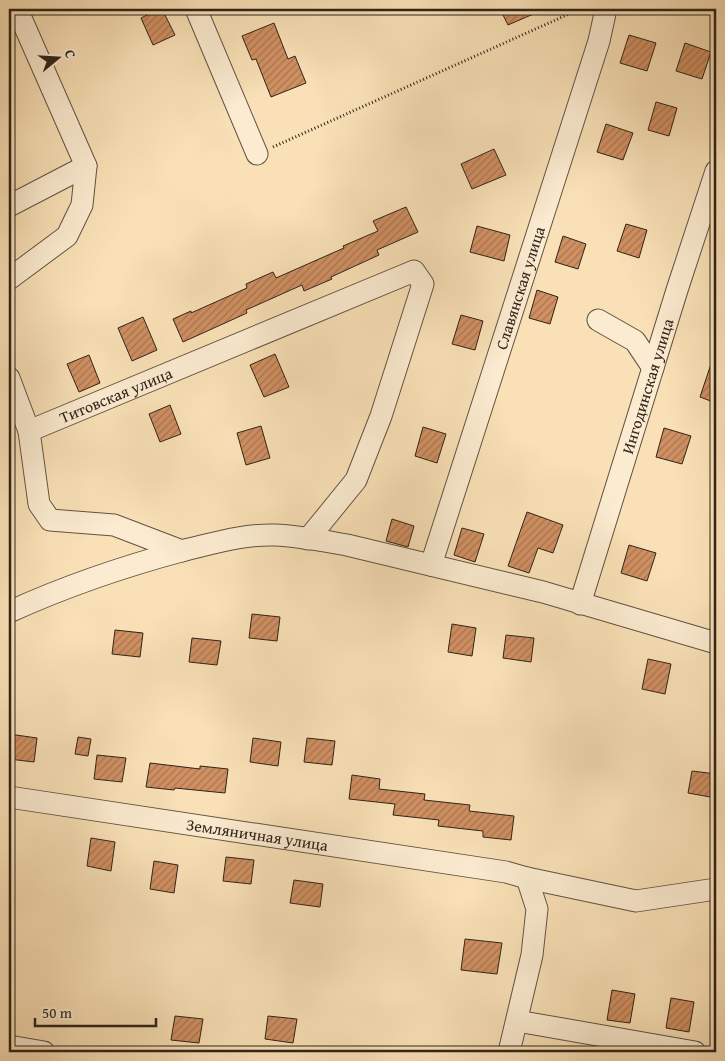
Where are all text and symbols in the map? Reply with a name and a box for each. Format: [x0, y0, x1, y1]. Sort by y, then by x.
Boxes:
north arrow [32, 32, 82, 82]
text: С [60, 47, 81, 61]
street label: Славянская улица [489, 223, 551, 353]
street label: Ингодинская улица [615, 315, 680, 457]
street label: Титовская улица [56, 361, 176, 429]
street label: Земляничная улица [185, 812, 330, 857]
scale bar [35, 996, 156, 1028]
text: 50 m [42, 1002, 73, 1023]

